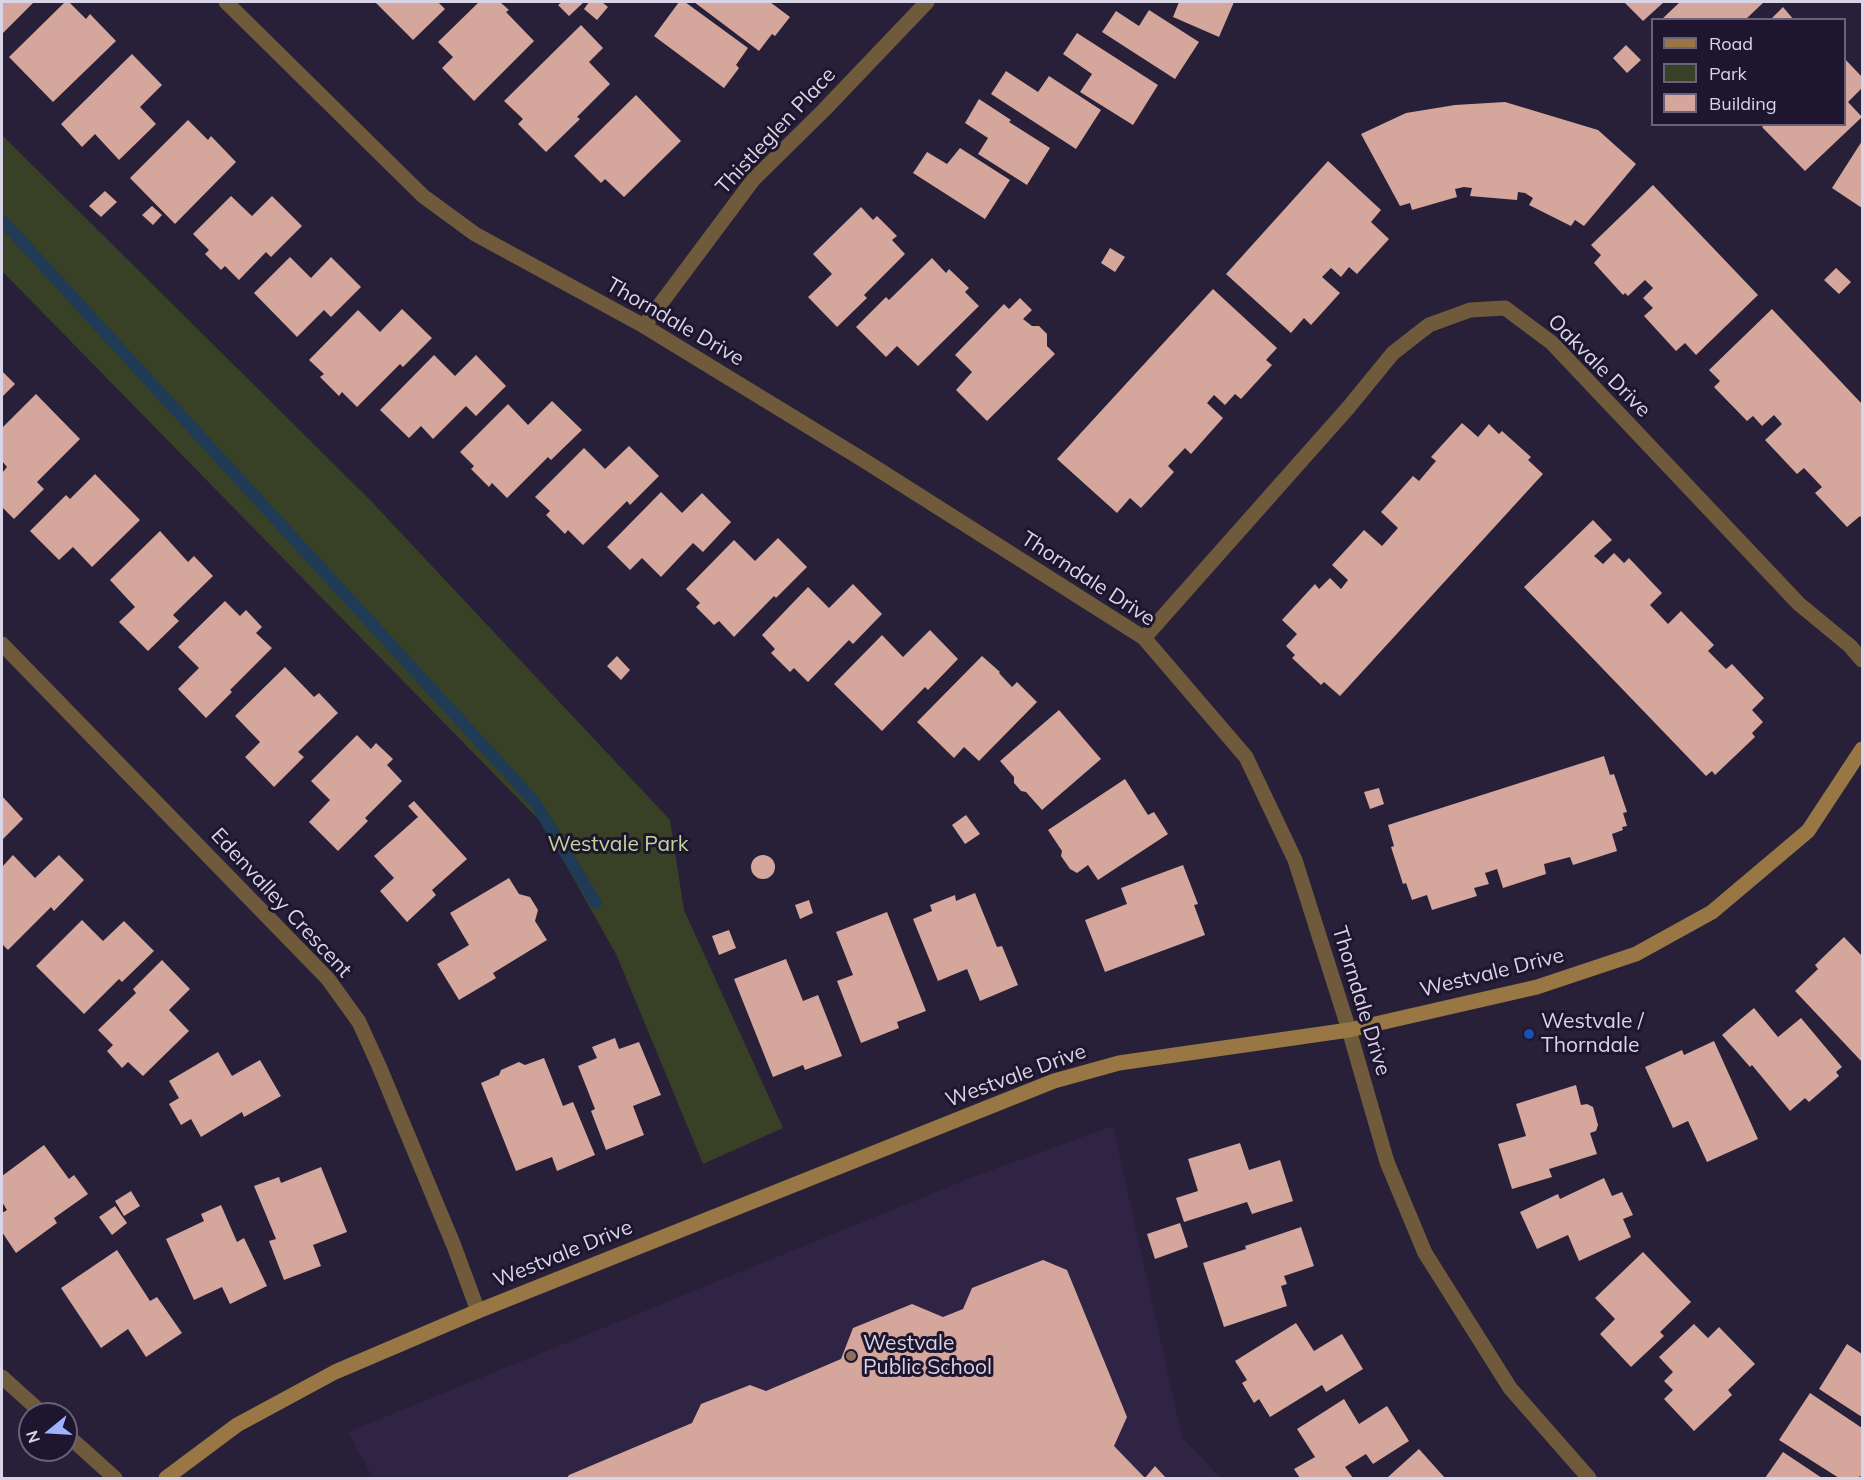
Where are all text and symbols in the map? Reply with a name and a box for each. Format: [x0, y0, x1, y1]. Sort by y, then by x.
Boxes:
legend [1651, 18, 1846, 126]
text: Road [1709, 32, 1753, 55]
text: Park [1709, 62, 1747, 85]
street label: Thistleglen Place [711, 63, 841, 199]
text: Building [1709, 92, 1777, 115]
street label: Thorndale Drive [602, 272, 748, 372]
street label: Oakvale Drive [1542, 309, 1656, 423]
street label: Thorndale Drive [1016, 526, 1160, 632]
street label: Edenvalley Crescent [205, 823, 357, 983]
park label: Westvale Park [548, 832, 688, 858]
street label: Thorndale Drive [1326, 923, 1396, 1079]
street label: Westvale Drive [1417, 943, 1567, 1003]
place label: Westvale / Thorndale [1541, 1009, 1644, 1059]
marker: Westvale / Thorndale [1522, 1027, 1536, 1041]
street label: Westvale Drive [942, 1039, 1090, 1113]
street label: Westvale Drive [490, 1215, 636, 1293]
place label: Westvale Public School [863, 1331, 992, 1381]
marker: Westvale Public School [844, 1349, 858, 1363]
north arrow [18, 1402, 78, 1462]
text: N [21, 1428, 44, 1446]

